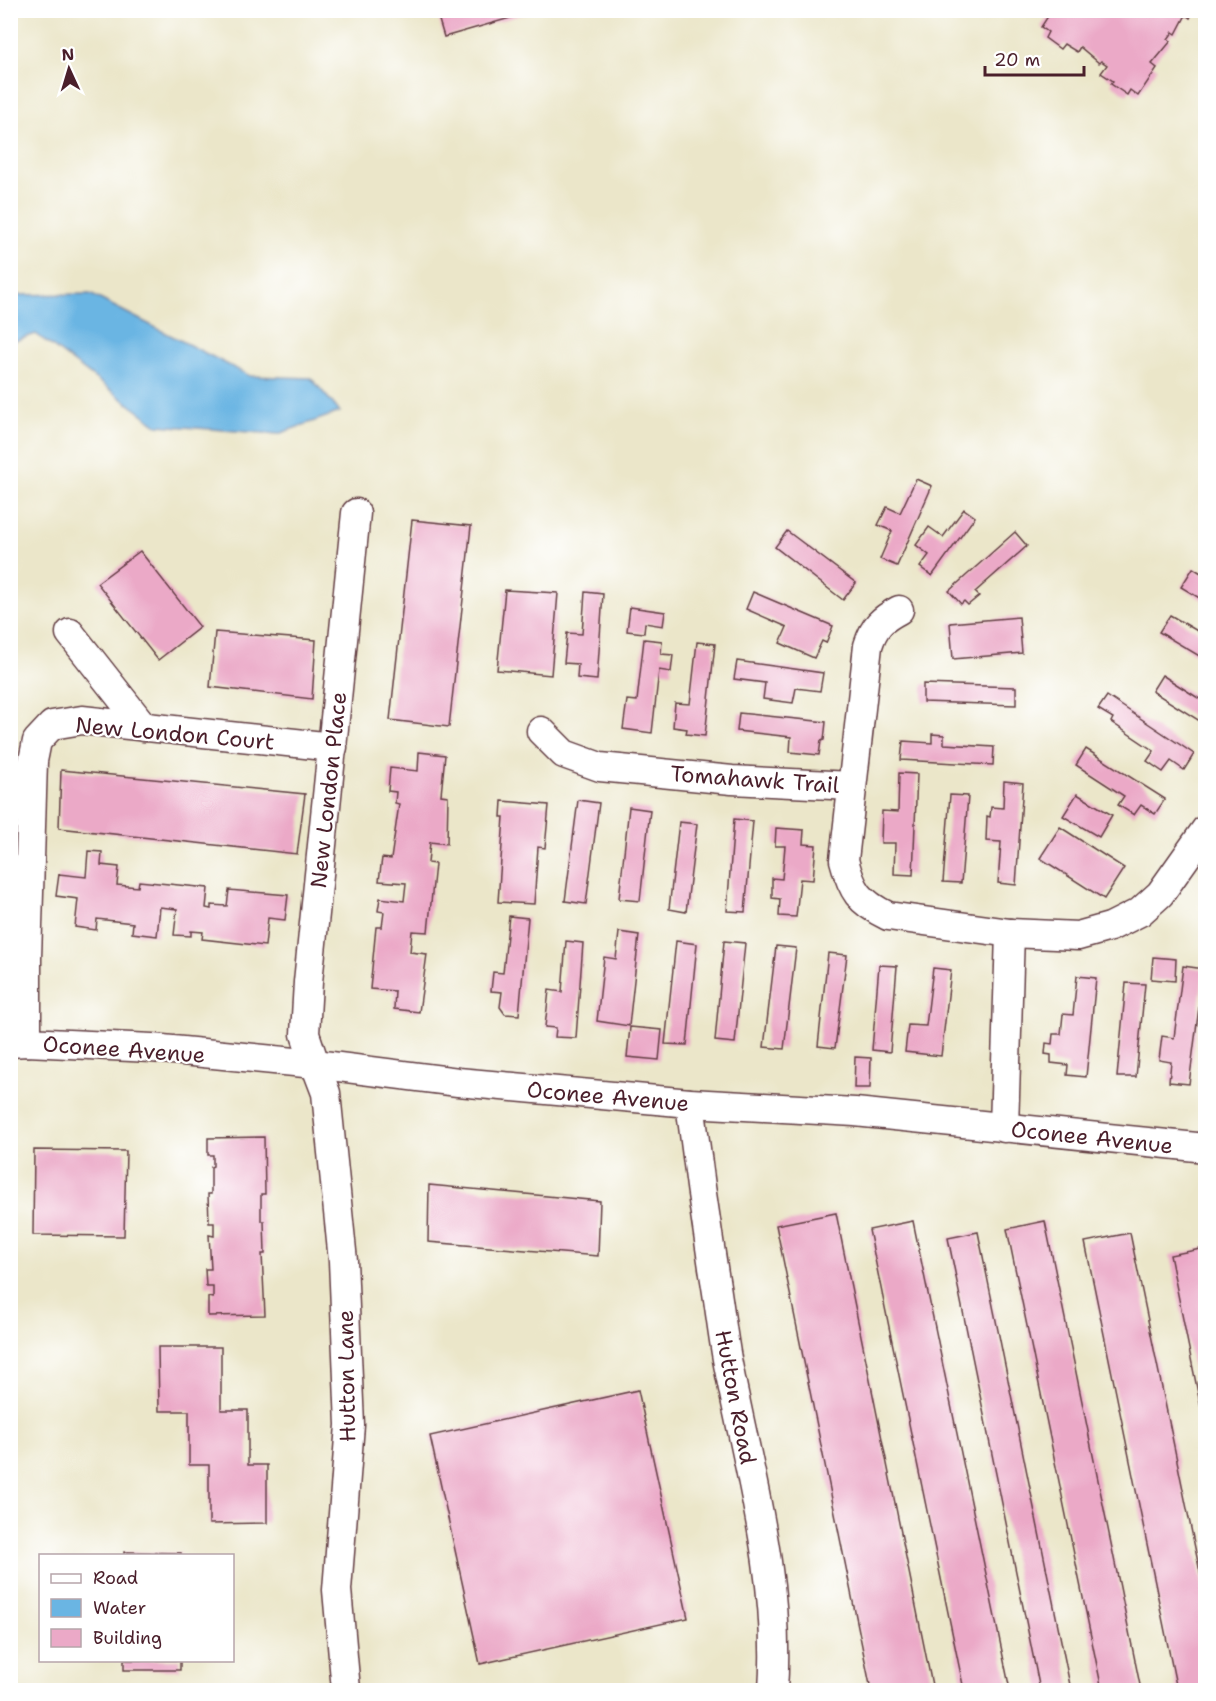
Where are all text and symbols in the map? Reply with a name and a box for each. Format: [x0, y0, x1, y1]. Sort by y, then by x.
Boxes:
north arrow [39, 39, 99, 99]
scale bar [985, 39, 1084, 77]
text: N [61, 44, 75, 65]
text: 20 m [994, 48, 1040, 72]
street label: New London Place [304, 690, 353, 890]
street label: New London Court [74, 710, 276, 757]
street label: Tomahawk Trail [669, 759, 841, 800]
street label: Oconee Avenue [42, 1029, 206, 1070]
street label: Oconee Avenue [526, 1075, 690, 1118]
street label: Oconee Avenue [1009, 1115, 1174, 1160]
street label: Hutton Lane [331, 1310, 362, 1442]
street label: Hutton Road [708, 1327, 763, 1467]
legend [39, 1554, 234, 1662]
text: Road [93, 1566, 138, 1590]
text: Water [93, 1596, 146, 1620]
text: Building [93, 1626, 162, 1650]

